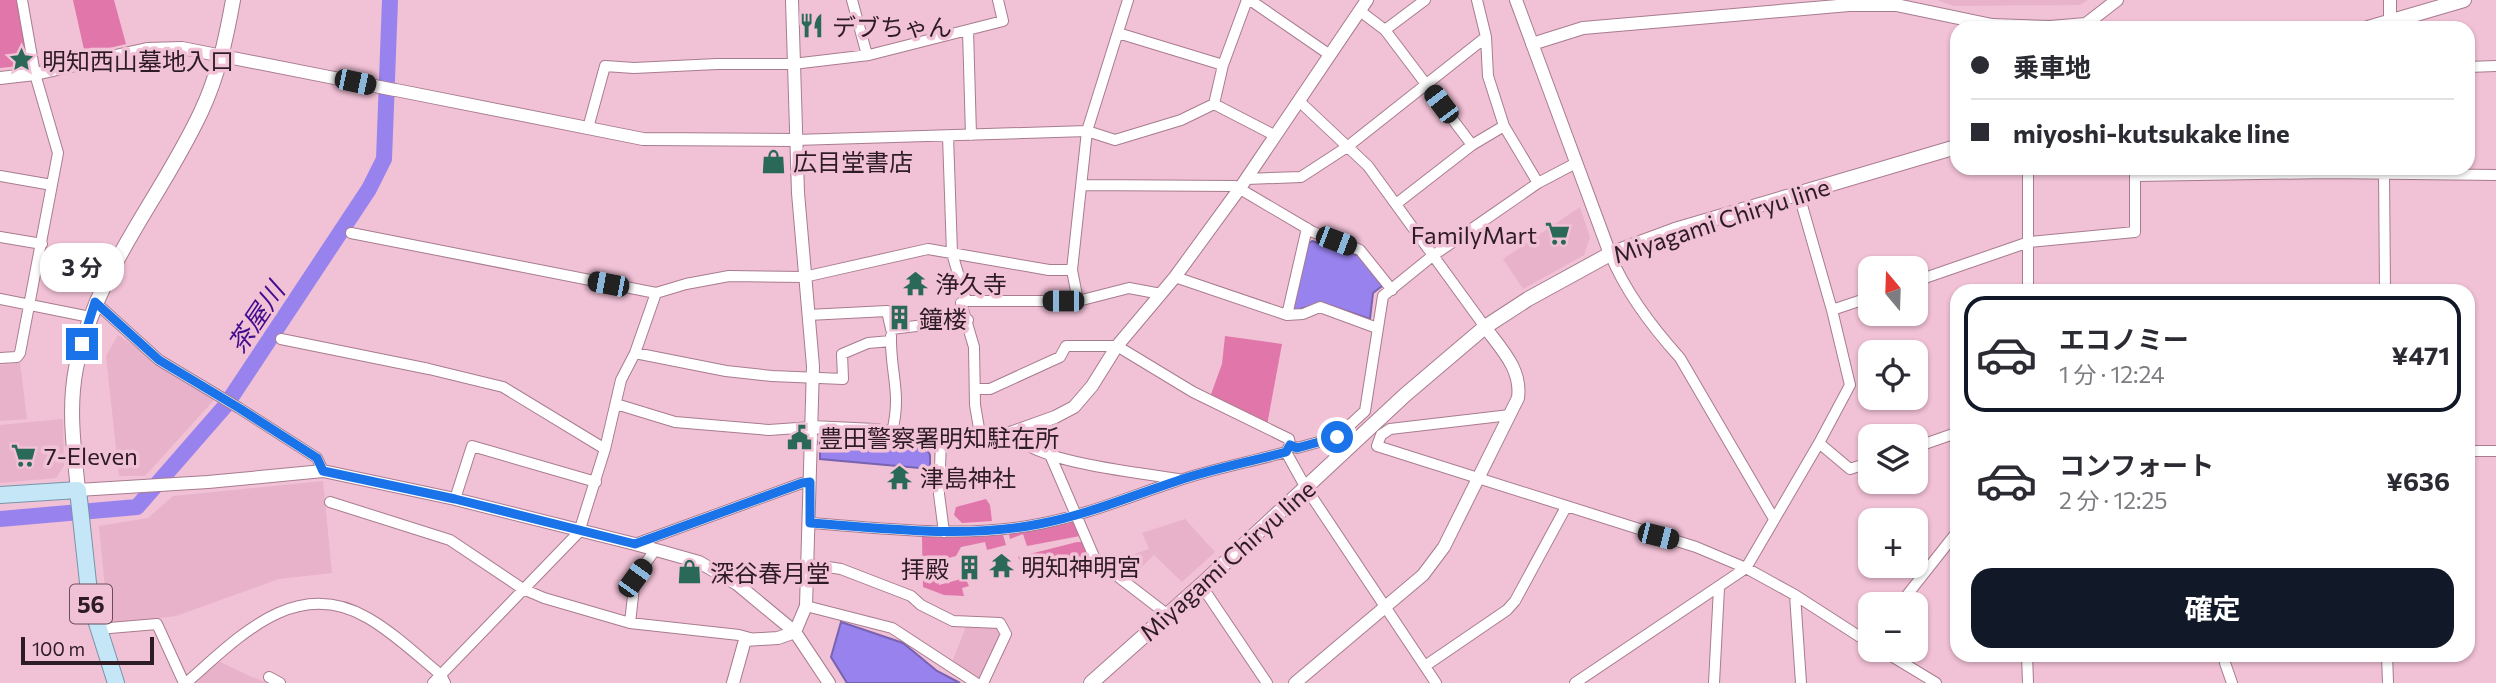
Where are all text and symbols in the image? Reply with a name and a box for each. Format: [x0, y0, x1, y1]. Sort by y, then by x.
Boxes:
restaurant icon: デブちゃん [798, 12, 826, 40]
place label: デブちゃん [832, 12, 952, 41]
place icon: 明知西山墓地入口 [8, 46, 36, 74]
place label: 明知西山墓地入口 [42, 46, 234, 75]
text: 乗車地 [2013, 51, 2091, 82]
car [333, 67, 378, 97]
car [1420, 81, 1463, 127]
text: miyoshi-kutsukake line [2013, 117, 2290, 148]
shop icon: 広目堂書店 [759, 147, 787, 175]
place label: 広目堂書店 [793, 147, 913, 176]
street label: Miyagami Chiryu line [1609, 171, 1833, 269]
place label: FamilyMart [1411, 220, 1537, 249]
supermarket icon: FamilyMart [1543, 220, 1571, 248]
car [1313, 224, 1360, 258]
callout: 3 分 [40, 243, 124, 292]
text: 3 分 [62, 253, 102, 281]
north arrow [1858, 256, 1928, 326]
map controls [1858, 256, 1928, 662]
temple icon: 浄久寺 [901, 269, 929, 297]
place label: 浄久寺 [935, 269, 1007, 298]
car [586, 270, 631, 298]
water label: 茶屋川 [220, 274, 291, 358]
car [1043, 291, 1085, 312]
building icon: 鐘楼 [885, 304, 913, 332]
place label: 鐘楼 [919, 304, 967, 333]
icon: car [1975, 323, 2038, 386]
text: エコノミー [2059, 323, 2189, 354]
route end [66, 328, 98, 360]
text: ¥471 [2392, 339, 2450, 370]
button: locate [1858, 340, 1928, 410]
text: 1 分 · 12:24 [2059, 360, 2165, 388]
route start [1321, 421, 1353, 453]
public building icon: 豊田警察署明知駐在所 [785, 423, 813, 451]
place label: 豊田警察署明知駐在所 [819, 423, 1059, 452]
button: layers [1858, 424, 1928, 494]
supermarket icon: 7-Eleven [10, 441, 38, 469]
place label: 7-Eleven [44, 441, 138, 470]
icon: car [1975, 449, 2038, 512]
text: コンフォート [2059, 449, 2214, 480]
temple icon: 津島神社 [886, 463, 914, 491]
place label: 津島神社 [920, 463, 1016, 492]
text: ¥636 [2386, 465, 2450, 496]
street label: Miyagami Chiryu line [1133, 474, 1321, 646]
text: 2 分 · 12:25 [2059, 486, 2167, 514]
button: + [1858, 508, 1928, 578]
car [1636, 521, 1681, 551]
temple icon: 明知神明宮 [987, 552, 1015, 580]
place label: 明知神明宮 [1021, 552, 1141, 581]
place label: 拝殿 [901, 554, 949, 583]
building icon: 拝殿 [955, 554, 983, 582]
car [615, 555, 656, 601]
shop icon: 深谷春月堂 [676, 558, 704, 586]
place label: 深谷春月堂 [710, 558, 830, 587]
button: 確定 [1971, 568, 2454, 648]
road number: 56 [70, 584, 112, 624]
button: − [1858, 592, 1928, 662]
scale bar [21, 634, 154, 666]
text: 100 m [32, 637, 85, 660]

